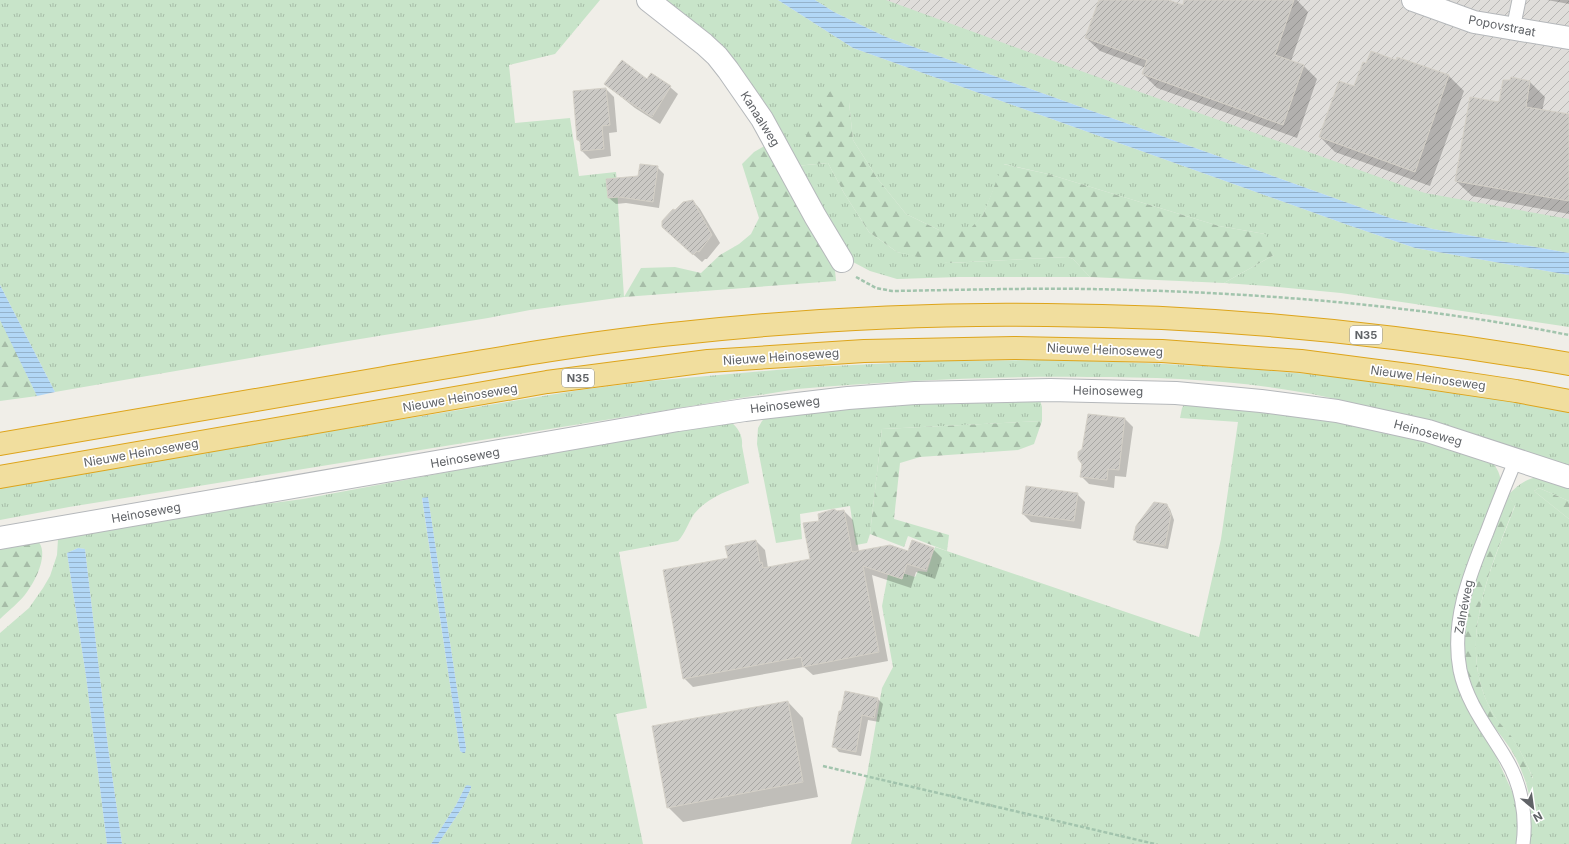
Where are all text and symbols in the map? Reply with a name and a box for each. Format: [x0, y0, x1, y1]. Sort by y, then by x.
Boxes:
street label: Popovstraat [1467, 12, 1537, 39]
street label: Kanaalweg [738, 88, 783, 149]
road number: N35 [1350, 326, 1382, 344]
street label: Nieuwe Heinoseweg [1047, 340, 1163, 359]
street label: Nieuwe Heinoseweg [722, 345, 839, 368]
street label: Nieuwe Heinoseweg [1369, 362, 1487, 393]
road number: N35 [562, 369, 594, 387]
street label: Nieuwe Heinoseweg [401, 380, 518, 415]
street label: Heinoseweg [1073, 382, 1143, 399]
street label: Heinoseweg [749, 393, 821, 416]
street label: Heinoseweg [1392, 416, 1464, 449]
street label: Nieuwe Heinoseweg [82, 435, 199, 470]
street label: Heinoseweg [429, 444, 501, 471]
street label: Heinoseweg [110, 499, 182, 526]
street label: Zalnéweg [1451, 578, 1476, 635]
north arrow [1513, 788, 1553, 828]
text: N [1531, 809, 1545, 825]

